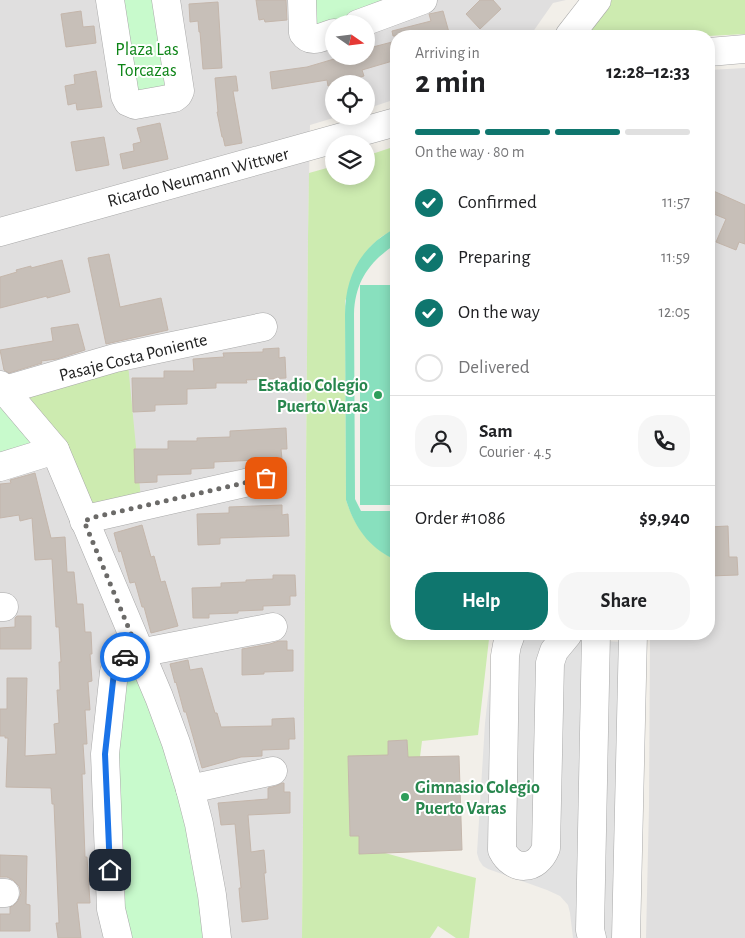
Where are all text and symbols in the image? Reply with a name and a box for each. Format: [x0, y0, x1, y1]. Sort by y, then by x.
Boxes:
north arrow [325, 15, 375, 65]
map controls [325, 15, 375, 185]
park label: Plaza Las Torcazas [115, 41, 179, 80]
text: Arriving in [415, 45, 480, 61]
text: 12:28–12:33 [606, 63, 690, 82]
text: 2 min [415, 66, 486, 98]
button: locate [325, 75, 375, 125]
button: layers [325, 135, 375, 185]
text: On the way · 80 m [415, 144, 524, 160]
street label: Ricardo Neumann Wittwer [106, 145, 291, 211]
icon: check [415, 189, 443, 217]
text: Confirmed [458, 193, 537, 212]
text: 11:57 [662, 194, 690, 210]
icon: check [415, 244, 443, 272]
text: Preparing [458, 248, 531, 267]
text: 11:59 [661, 249, 690, 265]
icon: check [415, 299, 443, 327]
text: On the way [458, 303, 540, 322]
text: 12:05 [658, 304, 690, 320]
street label: Pasaje Costa Poniente [57, 331, 209, 385]
text: Delivered [458, 358, 530, 377]
place label: Estadio Colegio Puerto Varas [258, 377, 368, 416]
marker: Estadio Colegio Puerto Varas [372, 389, 384, 401]
button: person [415, 415, 467, 467]
button: phone [638, 415, 690, 467]
text: Sam [479, 422, 513, 441]
text: Courier · 4.5 [479, 444, 551, 460]
pin [245, 457, 287, 499]
icon: bag [252, 464, 280, 492]
text: Order #1086 [415, 509, 505, 528]
text: $9,940 [639, 509, 690, 528]
button: Help [415, 572, 548, 630]
button: Share [558, 572, 690, 630]
courier [100, 632, 150, 682]
icon: car [111, 643, 139, 671]
place label: Gimnasio Colegio Puerto Varas [415, 779, 540, 818]
marker: Gimnasio Colegio Puerto Varas [399, 791, 411, 803]
pin [89, 849, 131, 891]
icon: home [96, 856, 124, 884]

